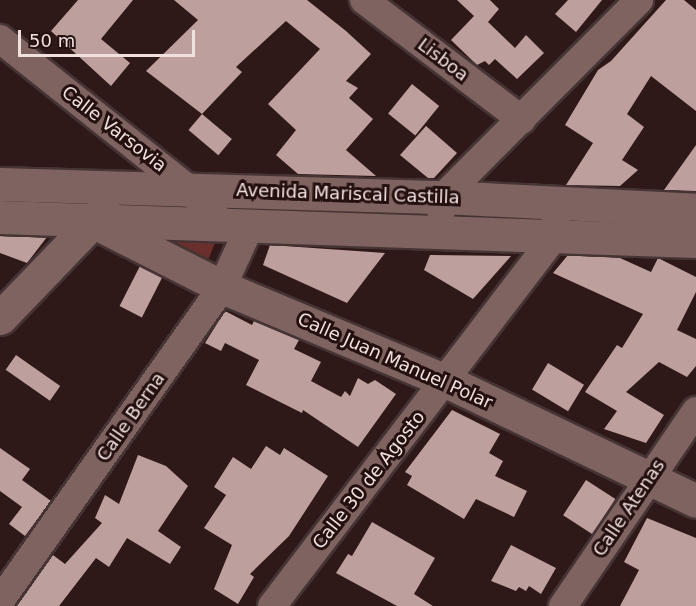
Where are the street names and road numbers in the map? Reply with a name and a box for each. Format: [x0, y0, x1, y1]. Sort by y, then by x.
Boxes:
street label: Lisboa [413, 34, 473, 86]
street label: Calle Varsovia [57, 81, 171, 177]
street label: Avenida Mariscal Castilla [236, 179, 460, 209]
street label: Calle Juan Manuel Polar [294, 308, 496, 414]
street label: Calle Berna [93, 368, 169, 466]
street label: Calle 30 de Agosto [308, 407, 430, 553]
street label: Calle Atenas [589, 455, 669, 561]

